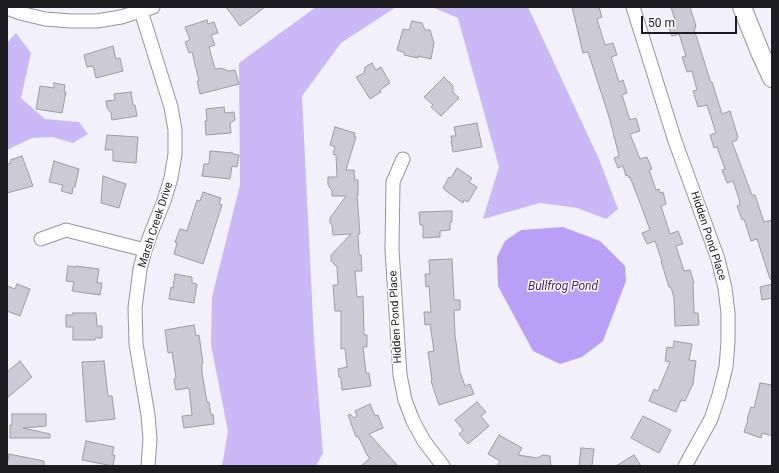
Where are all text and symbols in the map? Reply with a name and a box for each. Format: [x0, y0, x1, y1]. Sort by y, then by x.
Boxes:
scale bar [643, 8, 739, 34]
text: 50 m [648, 16, 675, 30]
street label: Marsh Creek Drive [136, 181, 176, 269]
street label: Hidden Pond Place [687, 190, 729, 282]
street label: Hidden Pond Place [387, 270, 405, 364]
water label: Bullfrog Pond [528, 280, 598, 294]

